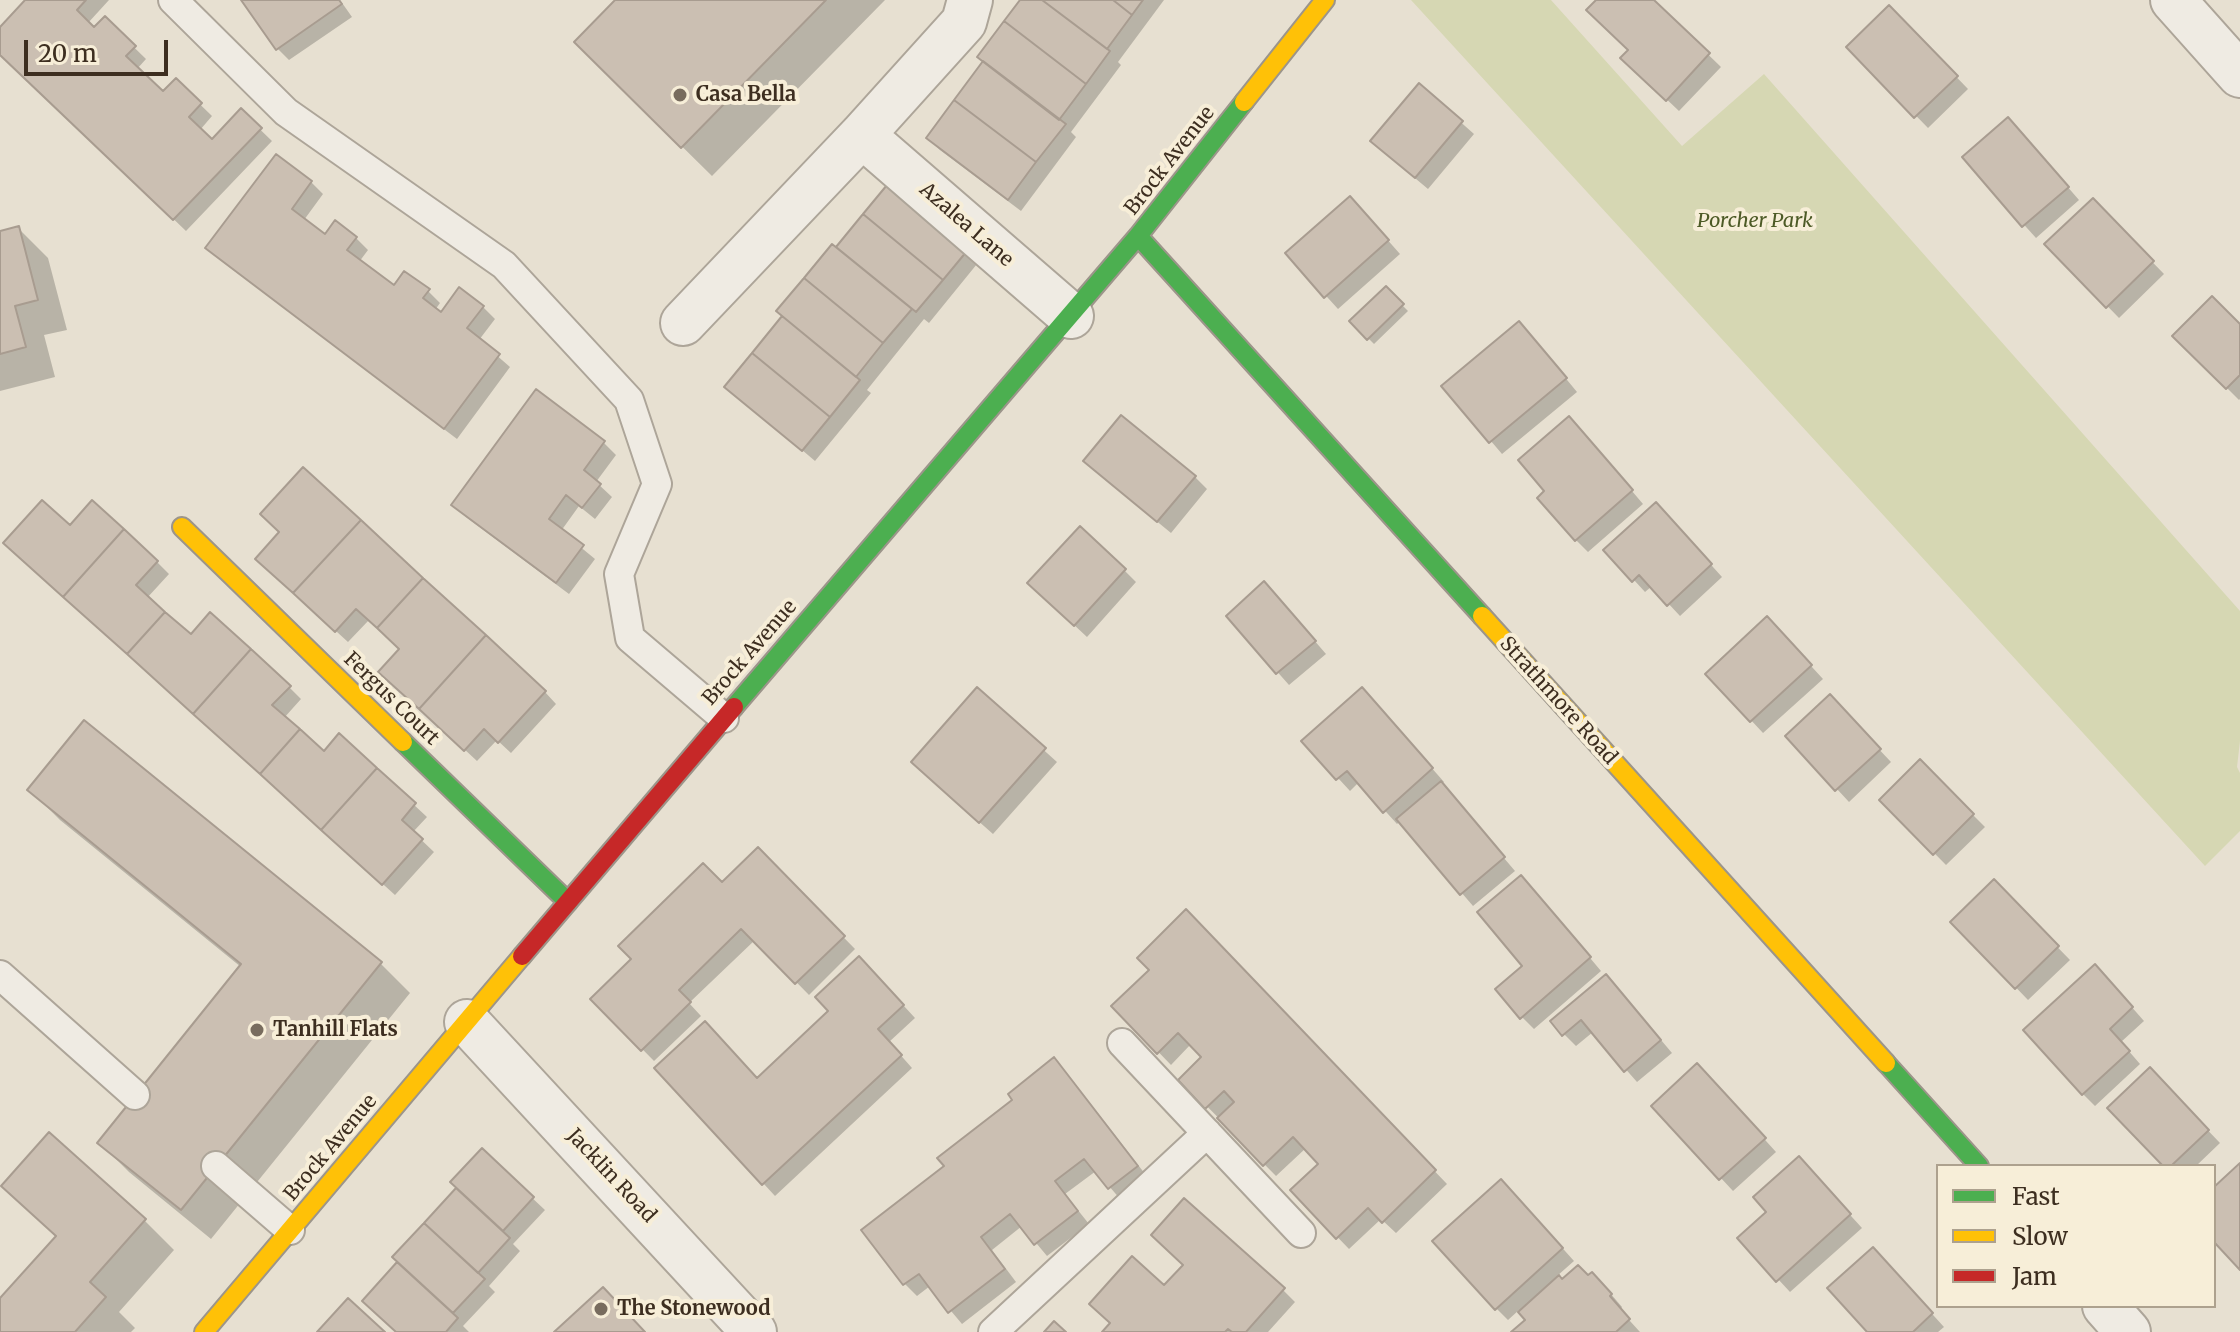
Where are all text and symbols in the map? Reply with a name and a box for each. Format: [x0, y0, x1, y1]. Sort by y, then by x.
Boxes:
scale bar [28, 24, 172, 74]
text: 20 m [38, 38, 97, 69]
place label: Casa Bella [696, 83, 796, 107]
marker: Casa Bella [671, 86, 689, 104]
street label: Brock Avenue [1120, 102, 1220, 220]
street label: Azalea Lane [914, 178, 1018, 272]
park label: Porcher Park [1697, 209, 1813, 233]
street label: Brock Avenue [698, 596, 802, 710]
street label: Strathmore Road [1494, 632, 1622, 770]
street label: Fergus Court [338, 648, 444, 750]
place label: Tanhill Flats [273, 1018, 398, 1042]
marker: Tanhill Flats [248, 1021, 266, 1039]
street label: Brock Avenue [280, 1090, 382, 1206]
street label: Jacklin Road [561, 1124, 661, 1228]
legend [1936, 1164, 2216, 1308]
text: Fast [2012, 1181, 2060, 1212]
text: Slow [2012, 1221, 2068, 1252]
text: Jam [2012, 1261, 2057, 1292]
place label: The Stonewood [617, 1297, 771, 1321]
marker: The Stonewood [592, 1300, 610, 1318]

